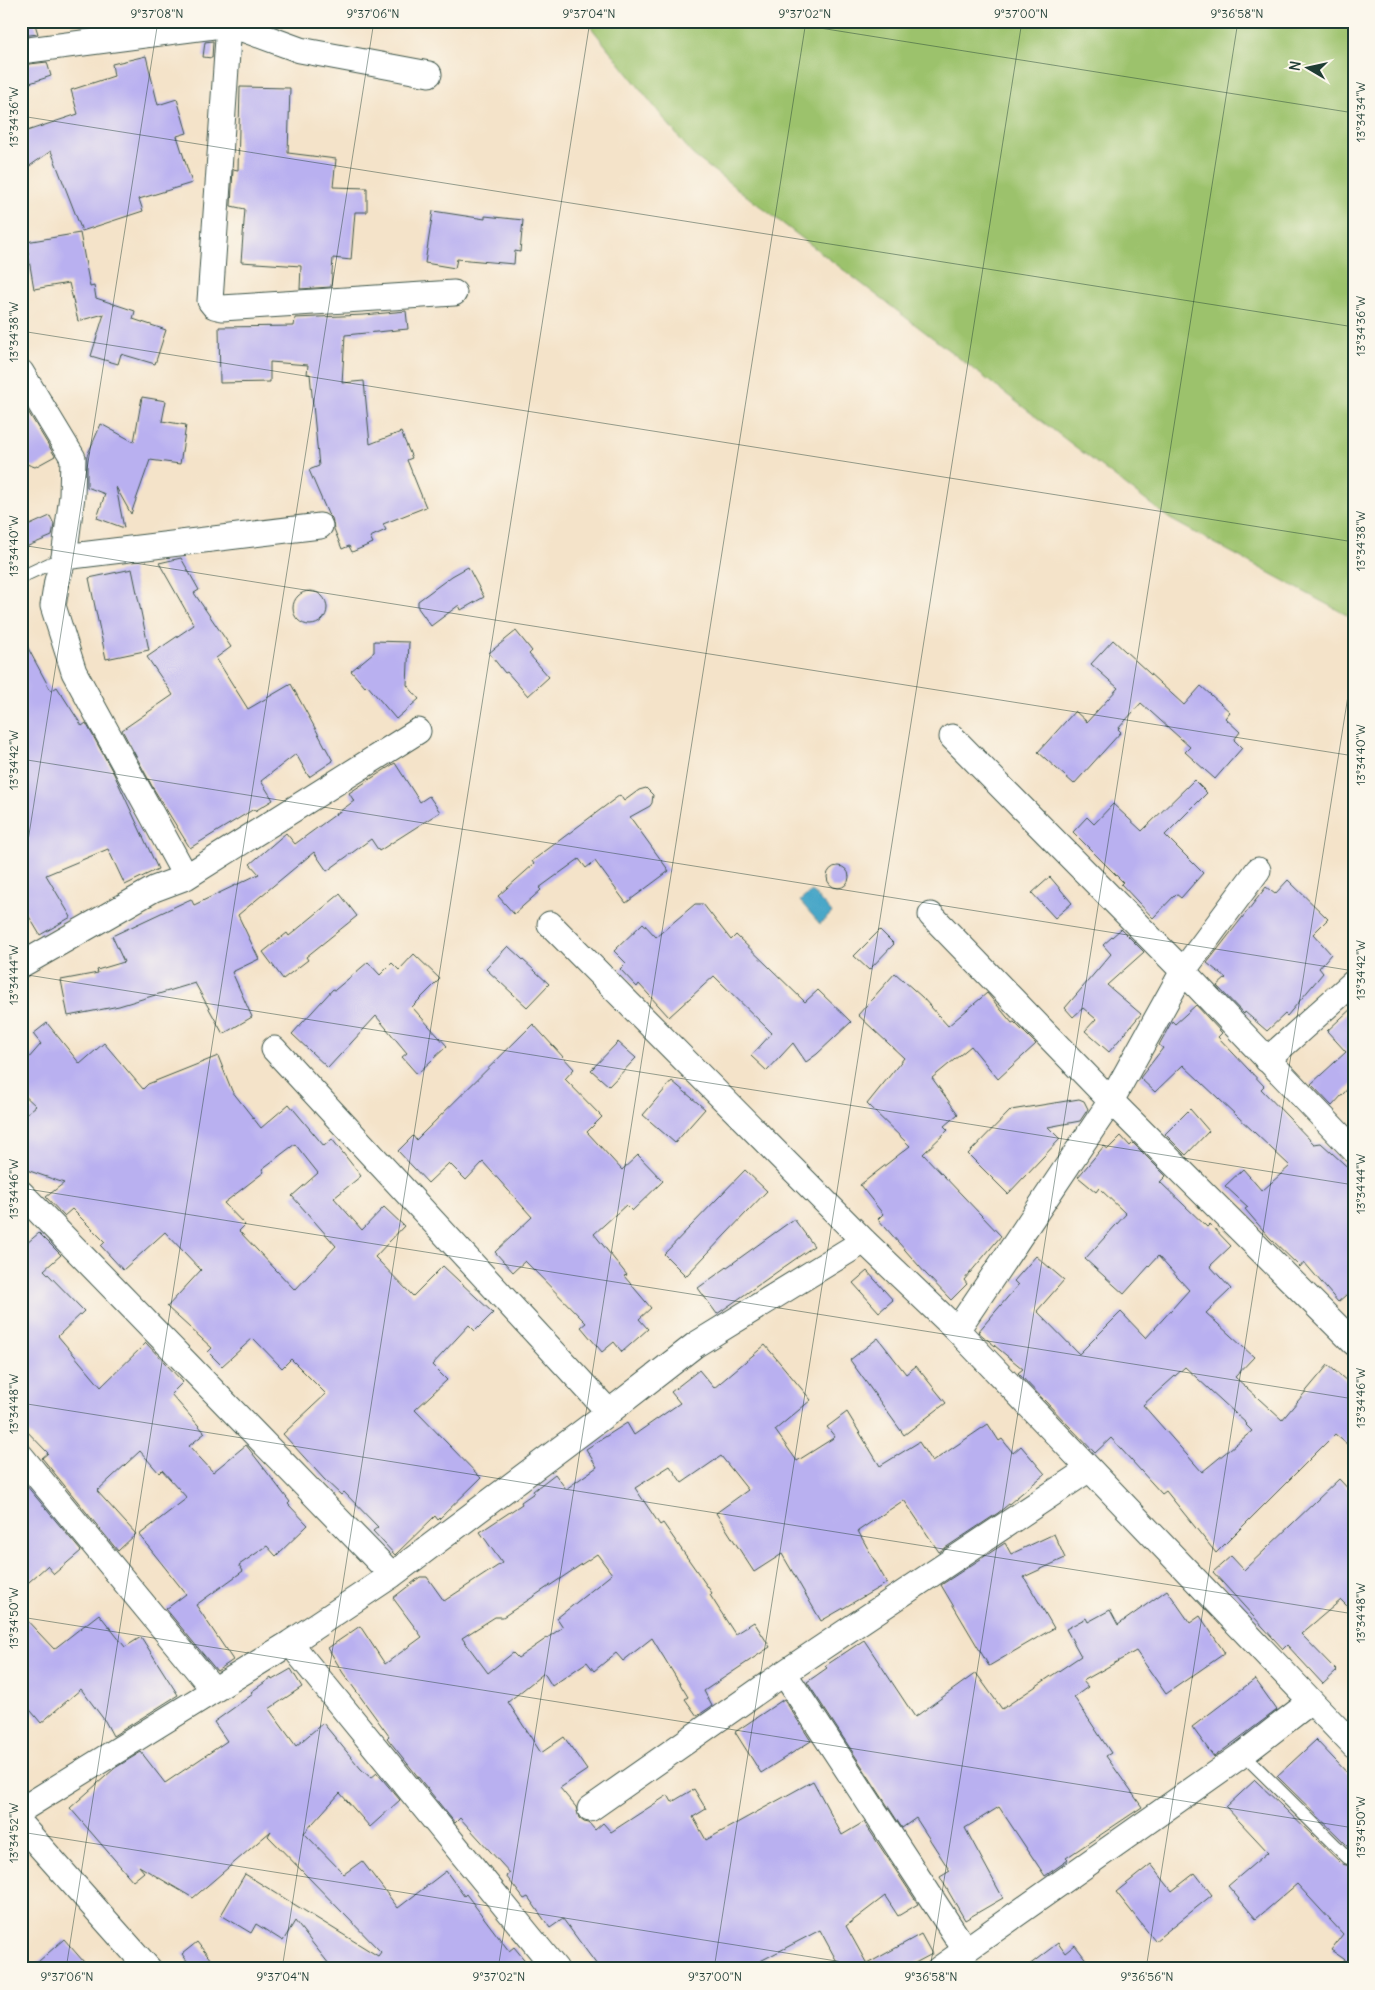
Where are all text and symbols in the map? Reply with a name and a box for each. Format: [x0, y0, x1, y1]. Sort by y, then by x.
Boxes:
text: 9°37'08"N [130, 6, 184, 21]
text: 9°37'06"N [346, 6, 400, 21]
text: 9°37'04"N [562, 6, 616, 21]
text: 9°37'02"N [779, 6, 831, 21]
text: 9°37'00"N [994, 6, 1048, 21]
text: 9°36'58"N [1210, 6, 1264, 21]
north arrow [1282, 42, 1332, 92]
text: N [1286, 60, 1305, 72]
text: 13°34'34"W [1353, 82, 1368, 142]
text: 13°34'36"W [6, 87, 21, 147]
text: 13°34'36"W [1353, 296, 1368, 356]
text: 13°34'38"W [6, 302, 21, 362]
text: 13°34'38"W [1353, 511, 1368, 571]
text: 13°34'40"W [6, 515, 21, 577]
text: 13°34'40"W [1353, 724, 1368, 786]
text: 13°34'42"W [6, 730, 21, 790]
text: 13°34'42"W [1353, 940, 1368, 1000]
text: 13°34'44"W [6, 945, 21, 1005]
text: 13°34'44"W [1353, 1154, 1368, 1214]
text: 13°34'46"W [6, 1159, 21, 1219]
text: 13°34'46"W [1353, 1368, 1368, 1428]
text: 13°34'48"W [6, 1374, 21, 1434]
text: 13°34'48"W [1353, 1583, 1368, 1643]
text: 13°34'50"W [6, 1587, 21, 1649]
text: 13°34'50"W [1353, 1796, 1368, 1858]
text: 13°34'52"W [6, 1803, 21, 1863]
text: 9°37'06"N [40, 1969, 94, 1984]
text: 9°37'04"N [256, 1969, 310, 1984]
text: 9°37'02"N [473, 1969, 525, 1984]
text: 9°37'00"N [688, 1969, 742, 1984]
text: 9°36'58"N [904, 1969, 958, 1984]
text: 9°36'56"N [1120, 1969, 1174, 1984]

